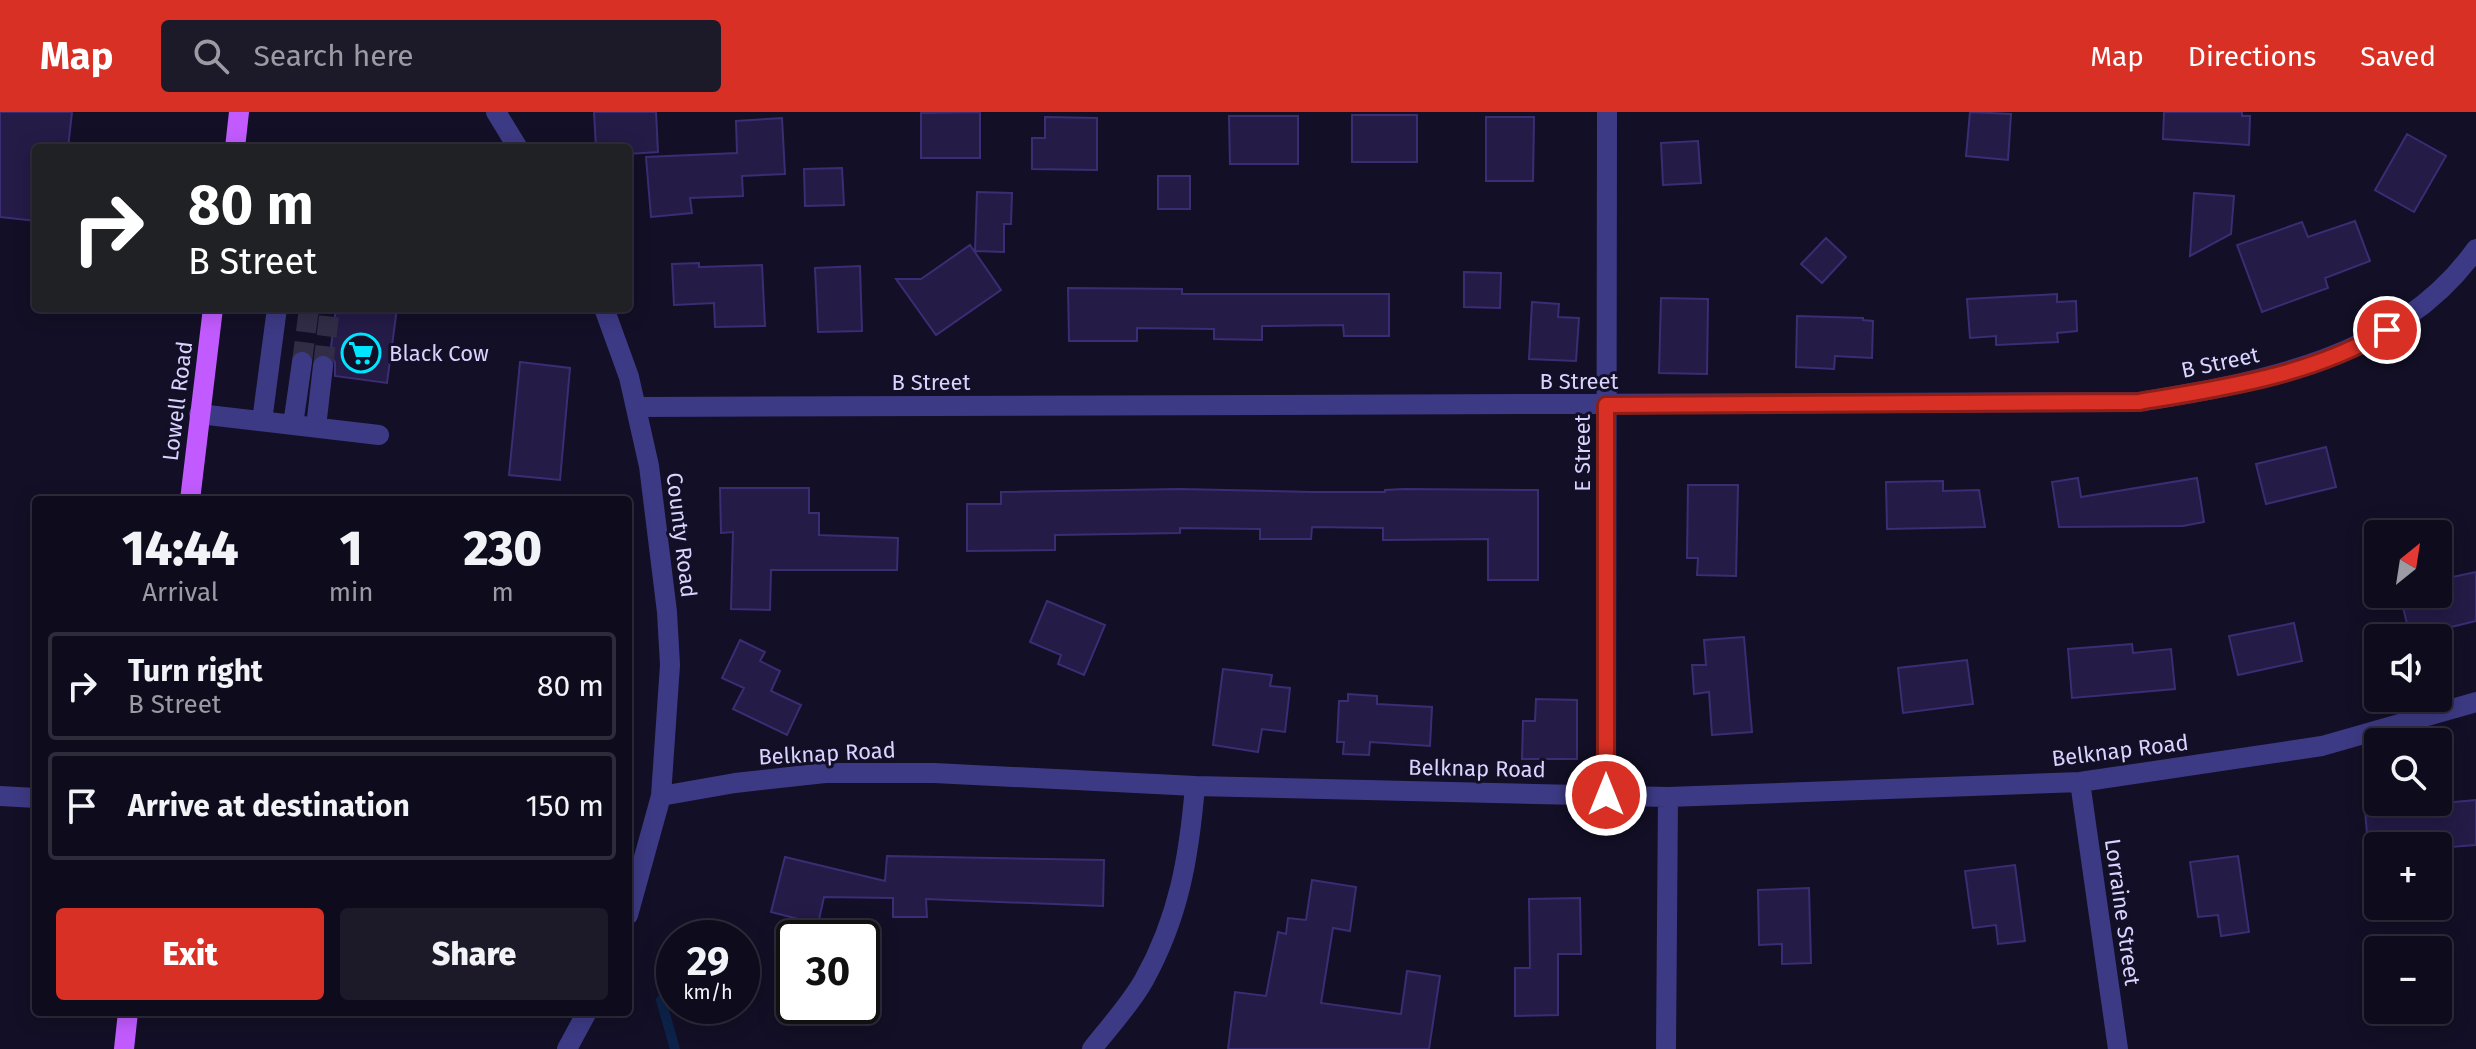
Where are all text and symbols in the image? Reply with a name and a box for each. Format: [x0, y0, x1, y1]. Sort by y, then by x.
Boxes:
search box [161, 20, 721, 92]
text: Map [40, 33, 113, 79]
icon: search [189, 34, 233, 78]
text: Search here [253, 38, 414, 74]
text: Map [2090, 40, 2144, 73]
text: Directions [2188, 40, 2316, 73]
text: Saved [2360, 40, 2436, 73]
text: 80 m [188, 172, 314, 239]
icon: right [56, 176, 160, 280]
text: B Street [188, 240, 317, 284]
pin [2353, 296, 2421, 364]
icon: arrive [2365, 308, 2409, 352]
supermarket icon: Black Cow [340, 332, 382, 374]
street label: Lowell Road [157, 340, 198, 462]
place label: Black Cow [389, 340, 489, 367]
street label: B Street [2179, 341, 2262, 384]
street label: B Street [1540, 368, 1618, 395]
street label: B Street [892, 369, 970, 396]
street label: E Street [1569, 414, 1596, 492]
street label: County Road [660, 471, 703, 599]
text: 14:44 [122, 520, 239, 578]
text: 1 [340, 520, 362, 578]
text: 230 [463, 520, 542, 578]
north arrow [2364, 520, 2452, 608]
map controls [2364, 520, 2452, 1024]
text: Arrival [142, 577, 218, 608]
text: min [329, 577, 374, 608]
text: m [492, 577, 514, 608]
button: sound [2364, 624, 2452, 712]
text: Turn right [128, 653, 263, 689]
icon: right [60, 664, 104, 708]
text: 80 m [537, 668, 604, 704]
text: B Street [128, 689, 221, 720]
button: search [2364, 728, 2452, 816]
street label: Belknap Road [2050, 729, 2190, 772]
street label: Belknap Road [758, 736, 896, 771]
position arrow [1564, 753, 1648, 837]
street label: Belknap Road [1408, 754, 1546, 783]
icon: arrive [60, 784, 104, 828]
text: Arrive at destination [128, 788, 410, 824]
text: 150 m [526, 788, 604, 824]
button: + [2364, 832, 2452, 920]
street label: Lorraine Street [2099, 837, 2146, 987]
button: Exit [56, 908, 324, 1000]
button: Share [340, 908, 608, 1000]
speed limit sign: 30 [776, 920, 880, 1024]
button: − [2364, 936, 2452, 1024]
text: 29 [687, 938, 729, 986]
text: km/h [683, 980, 733, 1004]

